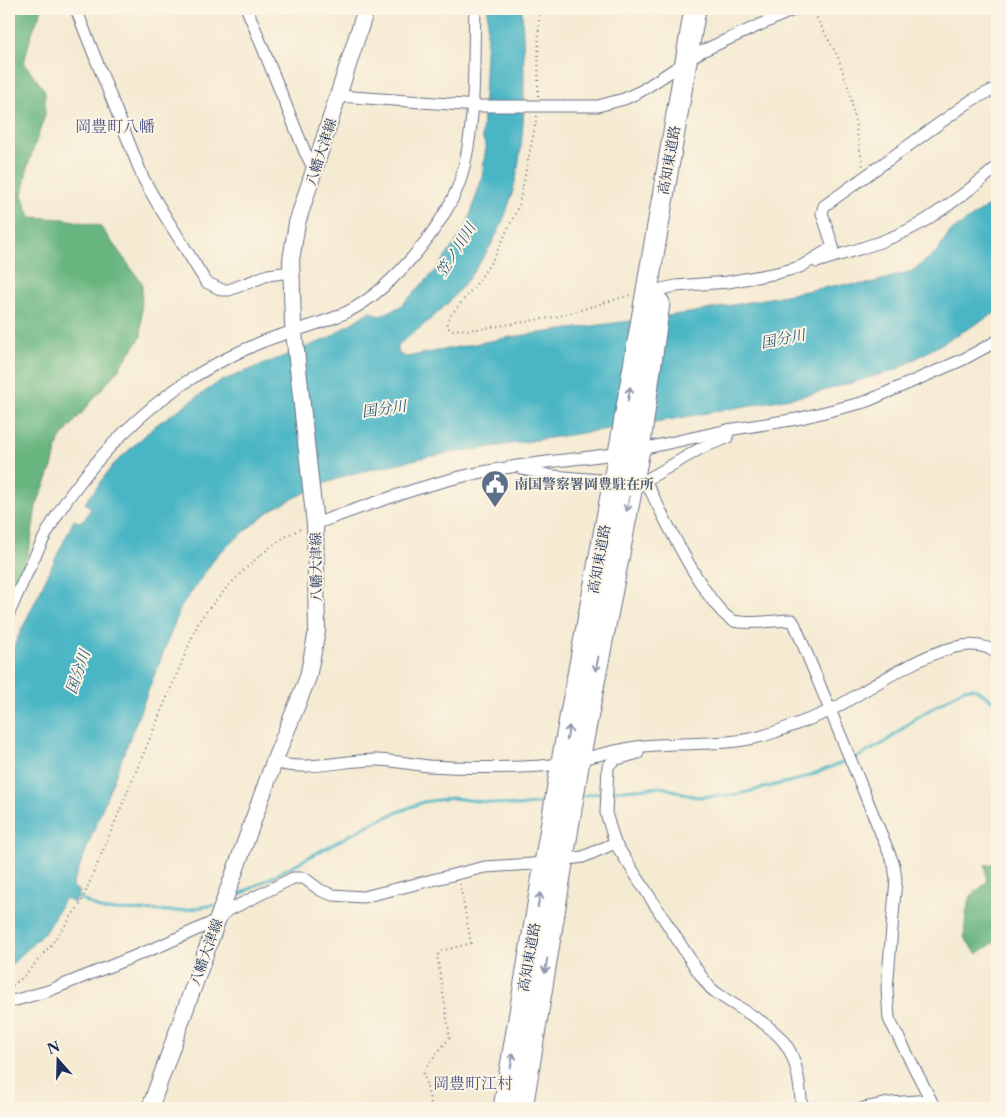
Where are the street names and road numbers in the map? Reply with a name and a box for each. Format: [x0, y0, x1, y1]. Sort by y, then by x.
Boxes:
street label: 八幡大津線 [302, 116, 340, 188]
street label: 高知東道路 [654, 124, 684, 196]
street label: 高知東道路 [584, 523, 614, 595]
street label: 八幡大津線 [306, 532, 326, 602]
street label: 八幡大津線 [186, 916, 226, 988]
street label: 高知東道路 [514, 921, 544, 993]

